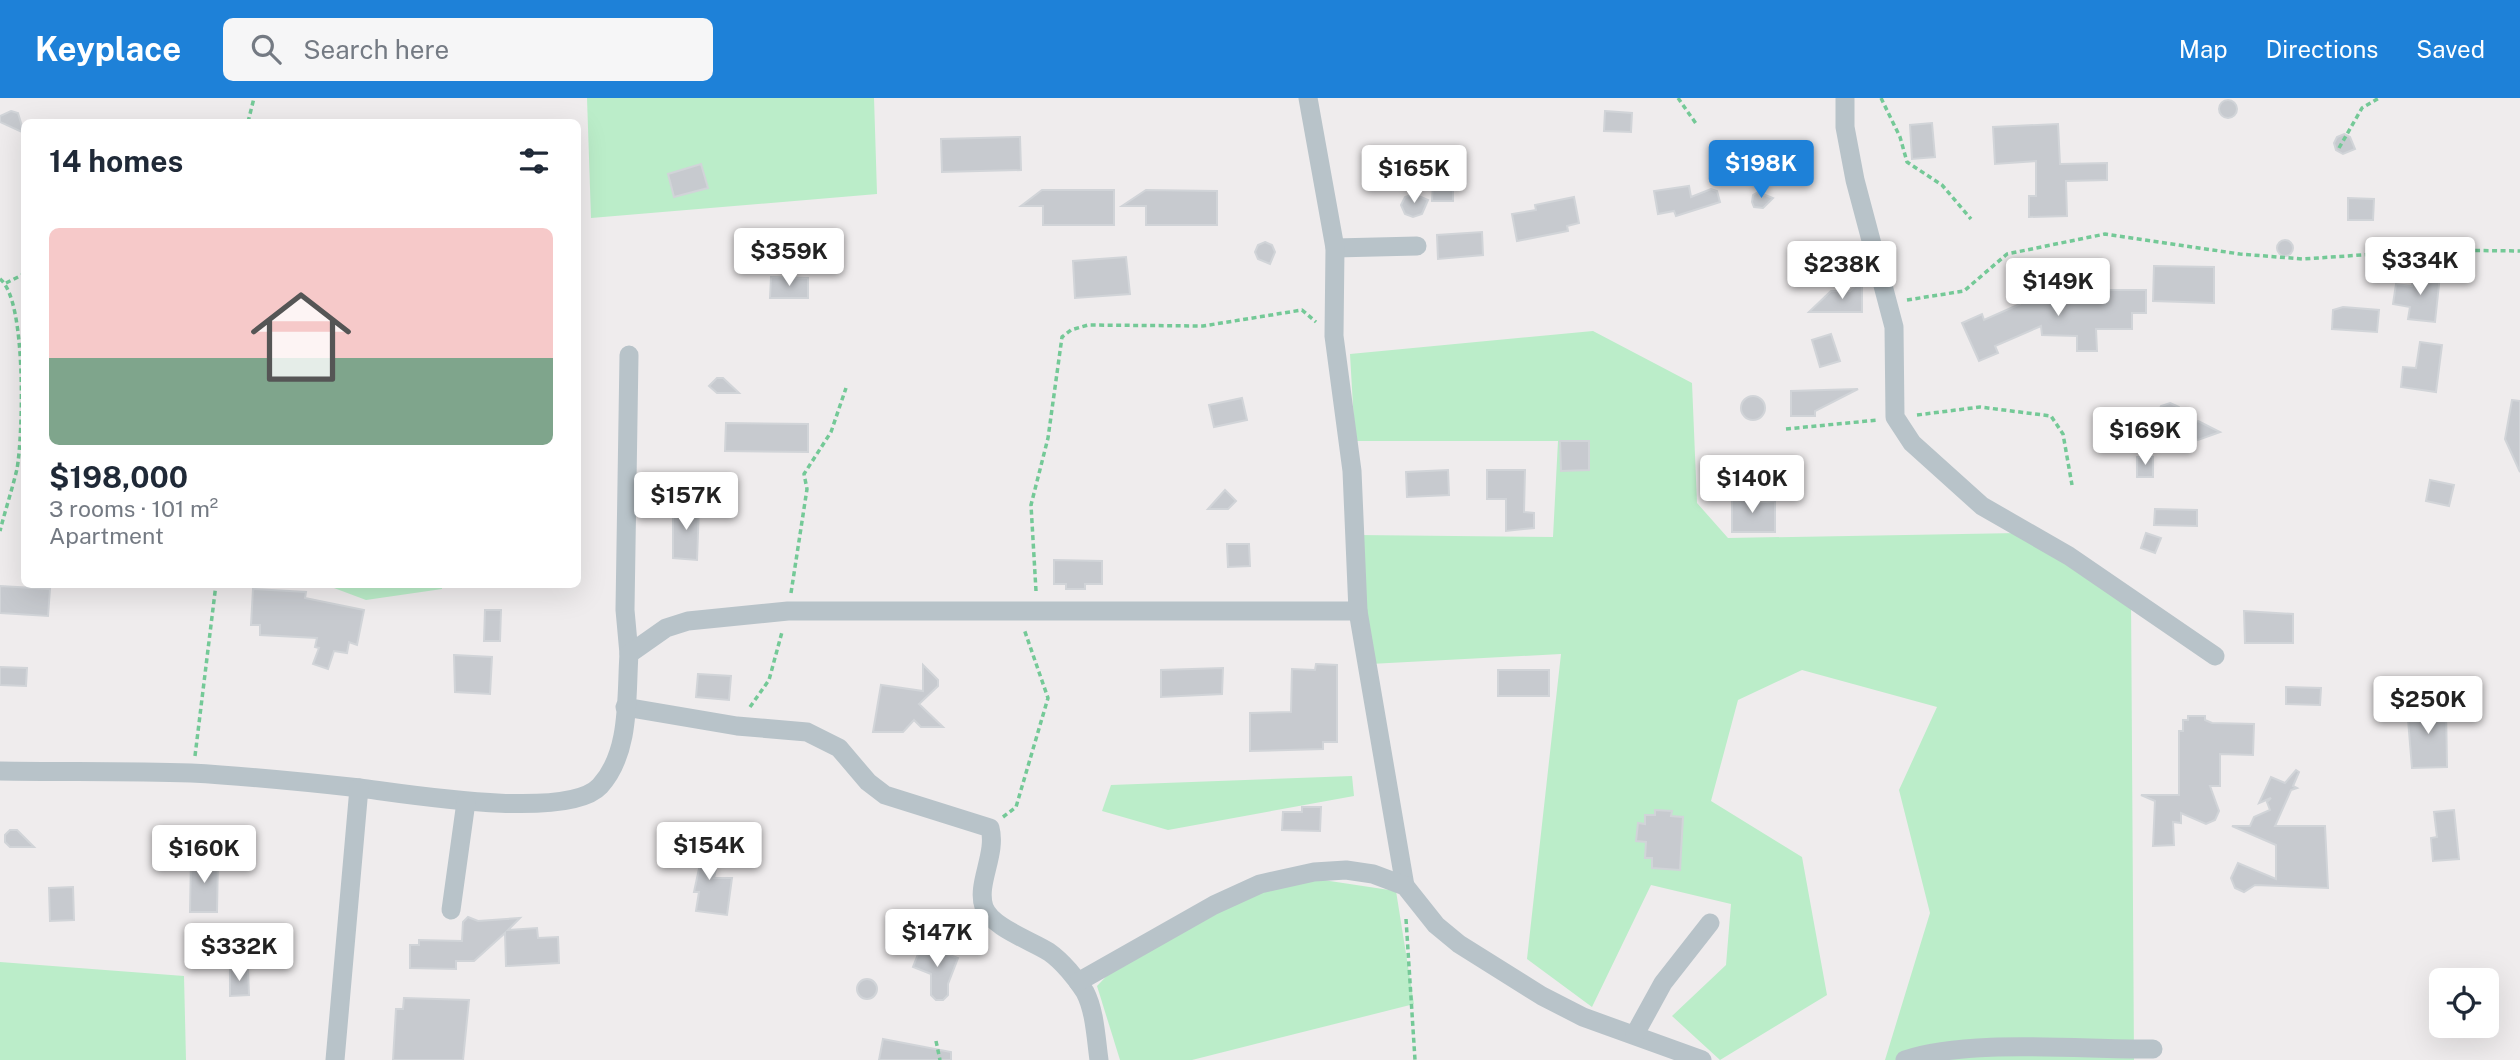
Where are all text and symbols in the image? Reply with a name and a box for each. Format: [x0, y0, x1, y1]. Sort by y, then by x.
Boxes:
search box [223, 18, 713, 81]
text: Keyplace [35, 30, 181, 68]
icon: search [247, 30, 285, 68]
text: Search here [303, 34, 449, 65]
text: Map [2179, 35, 2228, 63]
text: Directions [2266, 35, 2378, 63]
text: Saved [2416, 35, 2485, 63]
pin: $198K [1712, 140, 1810, 200]
icon: filters [515, 142, 553, 180]
text: 14 homes [49, 143, 183, 179]
pin: $165K [1365, 146, 1463, 205]
text: $198K [1725, 149, 1797, 176]
text: $165K [1378, 154, 1450, 181]
pin: $359K [740, 228, 838, 288]
text: $359K [750, 237, 828, 264]
pin: $334K [2371, 238, 2469, 297]
pin: $238K [1793, 242, 1891, 301]
text: $334K [2381, 246, 2459, 273]
text: $238K [1803, 250, 1881, 277]
pin: $149K [2009, 258, 2107, 318]
text: $149K [2022, 267, 2094, 294]
icon: home [238, 274, 364, 400]
pin: $169K [2096, 408, 2194, 467]
text: $169K [2109, 416, 2181, 443]
pin: $140K [1703, 456, 1801, 515]
text: $198,000 [49, 459, 188, 495]
text: $140K [1716, 464, 1788, 491]
pin: $157K [637, 472, 735, 532]
text: $157K [650, 481, 722, 508]
text: 3 rooms · 101 m² [49, 495, 218, 522]
text: Apartment [49, 522, 164, 549]
pin: $250K [2379, 676, 2477, 736]
text: $250K [2389, 685, 2467, 712]
pin: $154K [660, 822, 758, 882]
pin: $160K [155, 826, 253, 885]
text: $154K [673, 831, 745, 858]
text: $160K [168, 834, 240, 861]
pin: $147K [888, 910, 986, 969]
text: $147K [901, 918, 973, 945]
pin: $332K [190, 924, 288, 983]
text: $332K [200, 932, 278, 959]
map controls [2429, 968, 2499, 1038]
button: locate [2429, 968, 2499, 1038]

